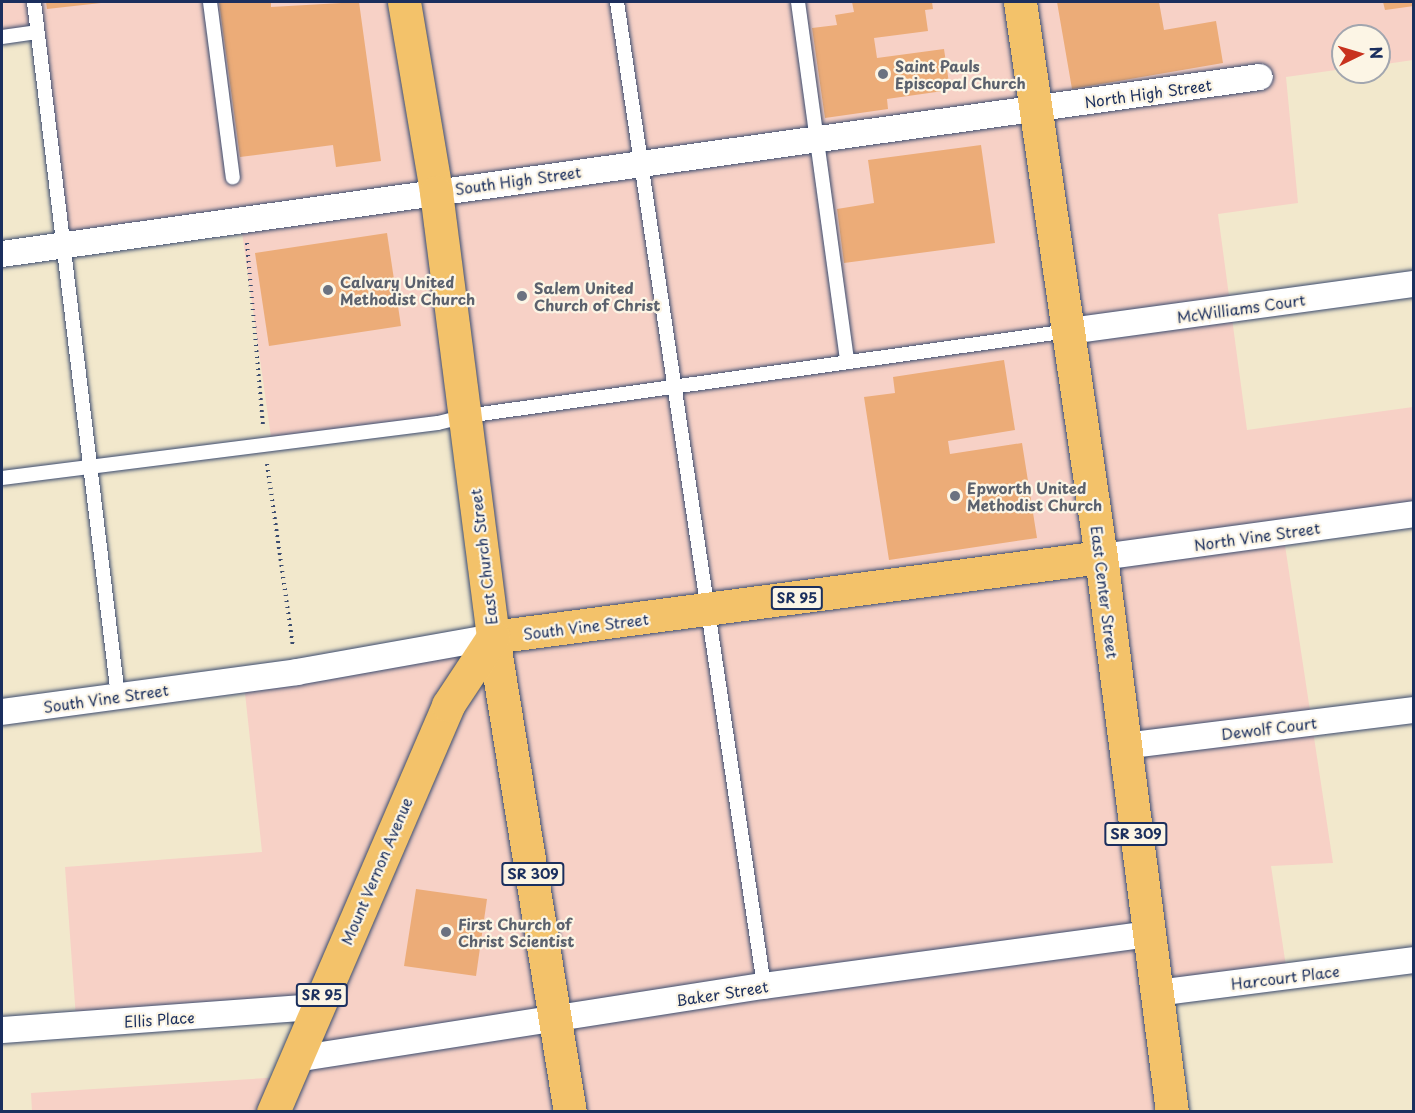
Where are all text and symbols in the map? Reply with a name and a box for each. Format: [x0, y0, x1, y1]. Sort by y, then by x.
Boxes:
north arrow [1331, 24, 1391, 84]
text: N [1364, 45, 1389, 60]
place label: Saint Pauls Episcopal Church [895, 56, 1026, 91]
marker: Saint Pauls Episcopal Church [876, 67, 890, 81]
street label: North High Street [1083, 75, 1213, 111]
street label: South High Street [453, 162, 583, 198]
place label: Calvary United Methodist Church [340, 272, 476, 307]
place label: Salem United Church of Christ [534, 278, 661, 313]
marker: Calvary United Methodist Church [321, 283, 335, 297]
marker: Salem United Church of Christ [515, 289, 529, 303]
street label: McWilliams Court [1176, 290, 1306, 326]
place label: Epworth United Methodist Church [967, 478, 1103, 513]
street label: East Church Street [466, 488, 500, 626]
marker: Epworth United Methodist Church [948, 489, 962, 503]
street label: North Vine Street [1192, 518, 1322, 554]
street label: East Center Street [1088, 524, 1122, 660]
road number: SR 95 [770, 587, 824, 609]
street label: South Vine Street [522, 609, 650, 643]
street label: South Vine Street [42, 680, 170, 716]
street label: Dewolf Court [1220, 713, 1318, 743]
street label: Mount Vernon Avenue [337, 795, 415, 947]
road number: SR 309 [1103, 823, 1169, 845]
road number: SR 309 [500, 863, 566, 885]
place label: First Church of Christ Scientist [458, 914, 576, 949]
marker: First Church of Christ Scientist [439, 925, 453, 939]
street label: Harcourt Place [1229, 961, 1341, 993]
street label: Baker Street [674, 977, 770, 1009]
road number: SR 95 [295, 984, 349, 1006]
street label: Ellis Place [122, 1008, 196, 1030]

